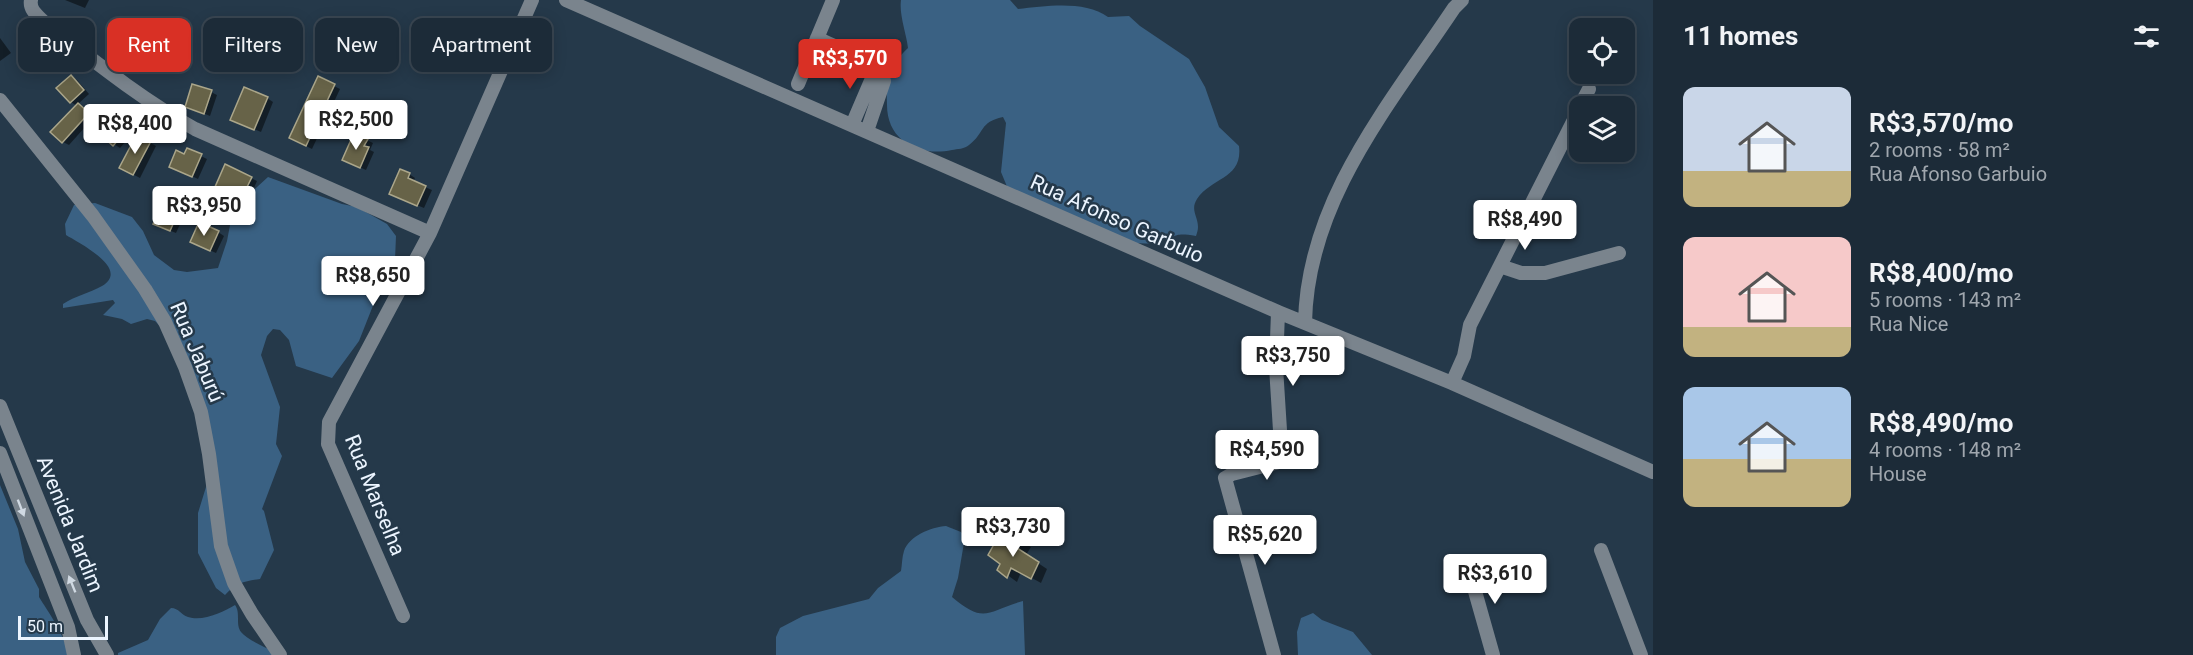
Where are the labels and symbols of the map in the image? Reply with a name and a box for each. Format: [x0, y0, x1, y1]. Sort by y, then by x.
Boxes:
pin: R$3,570 [795, 39, 905, 90]
pin: R$2,500 [301, 100, 411, 151]
pin: R$8,400 [80, 104, 190, 155]
street label: Rua Afonso Garbuio [1027, 170, 1207, 268]
pin: R$3,950 [149, 186, 259, 237]
pin: R$8,490 [1470, 200, 1580, 251]
pin: R$8,650 [318, 256, 428, 307]
street label: Rua Jaburú [165, 298, 229, 406]
pin: R$3,750 [1238, 336, 1348, 387]
pin: R$4,590 [1212, 430, 1322, 481]
street label: Rua Marselha [340, 431, 410, 559]
street label: Avenida Jardim [32, 452, 108, 596]
one-way arrow [17, 499, 26, 517]
pin: R$3,730 [958, 507, 1068, 558]
pin: R$5,620 [1210, 515, 1320, 566]
pin: R$3,610 [1440, 554, 1550, 605]
one-way arrow [67, 575, 76, 593]
scale bar [18, 613, 108, 640]

